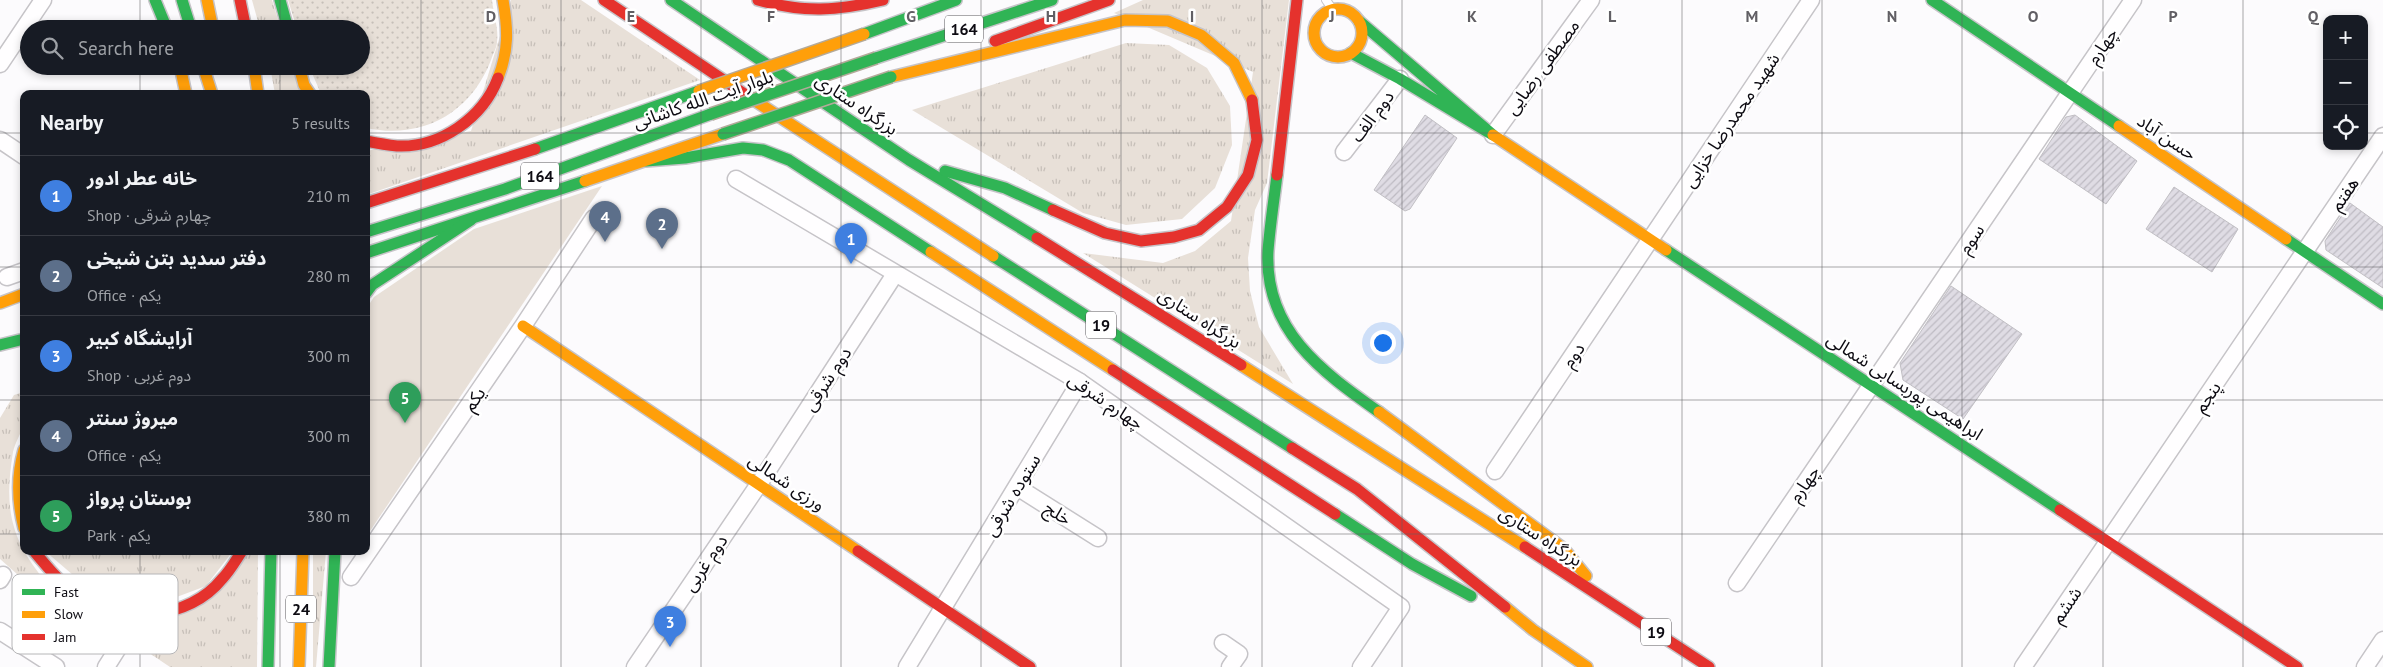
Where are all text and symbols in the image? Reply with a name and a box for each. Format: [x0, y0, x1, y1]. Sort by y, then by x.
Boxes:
text: D [486, 6, 496, 26]
text: E [627, 6, 635, 26]
text: F [767, 6, 775, 26]
text: G [906, 6, 916, 26]
text: H [1046, 6, 1056, 26]
text: I [1190, 6, 1194, 26]
text: J [1328, 6, 1335, 26]
text: K [1467, 6, 1477, 26]
text: L [1608, 6, 1617, 26]
text: M [1746, 6, 1758, 26]
text: N [1887, 6, 1897, 26]
text: O [2028, 6, 2039, 26]
text: P [2168, 6, 2178, 26]
text: Q [2308, 6, 2320, 26]
road number: 164 [945, 15, 983, 42]
street label: مصطفی رضایی [1500, 15, 1584, 119]
map controls [2323, 15, 2368, 150]
button: + [2323, 15, 2368, 60]
search box [20, 20, 370, 75]
street label: چهارم [2081, 23, 2125, 71]
icon: search [38, 34, 66, 62]
text: Search here [78, 36, 174, 60]
street label: شهید محمدرضا خزایی [1677, 48, 1785, 192]
button: − [2323, 60, 2368, 105]
street label: بلوار آیت الله کاشانی [630, 64, 776, 134]
street label: بزرگراه ستاری [811, 68, 903, 140]
street label: دوم الف [1345, 86, 1401, 148]
button: locate [2323, 105, 2368, 150]
text: Nearby [40, 109, 103, 136]
street label: حسن آباد [2133, 109, 2201, 165]
text: 5 results [291, 113, 350, 133]
road number: 164 [521, 162, 559, 190]
text: خانه عطر ادور [87, 166, 197, 190]
street label: هفتم [2324, 173, 2365, 217]
text: 1 [51, 186, 61, 206]
text: 210 m [307, 186, 350, 206]
pin: 4 [589, 201, 621, 242]
text: Shop · چهارم شرقی [87, 205, 211, 225]
pin: 2 [646, 208, 678, 249]
street label: سوم [1953, 220, 1992, 260]
pin: 1 [835, 223, 867, 264]
text: دفتر سدید بتن شیخی [87, 246, 266, 270]
text: 2 [51, 266, 61, 286]
text: 280 m [307, 266, 350, 286]
street label: بزرگراه ستاری [1154, 283, 1246, 353]
text: Office · یکم [87, 285, 161, 305]
road number: 19 [1086, 312, 1116, 338]
text: آرایشگاه کبیر [87, 326, 193, 350]
street label: ابراهیمی پوربسابی شمالی [1823, 327, 1987, 445]
your location [1370, 330, 1396, 356]
street label: دوم [1556, 338, 1592, 374]
street label: دوم شرقی [798, 342, 859, 417]
text: 3 [51, 346, 61, 366]
text: 300 m [307, 346, 350, 366]
text: Shop · دوم غربی [87, 365, 191, 385]
street label: چهارم شرقی [1062, 367, 1148, 437]
street label: پنجم [2188, 377, 2227, 418]
pin: 5 [389, 382, 421, 423]
street label: یکم [458, 382, 492, 417]
text: میروژ سنتر [87, 406, 178, 430]
text: 4 [51, 426, 61, 446]
text: 300 m [307, 426, 350, 446]
text: Office · یکم [87, 445, 161, 465]
street label: ورزی شمالی [744, 448, 830, 516]
street label: ستوده شرقی [978, 450, 1046, 540]
street label: چهارم [1783, 461, 1827, 509]
text: بوستان پرواز [87, 486, 192, 510]
street label: خلج [1039, 496, 1076, 532]
street label: بزرگراه ستاری [1495, 501, 1587, 571]
text: 5 [51, 506, 61, 526]
text: 380 m [307, 506, 350, 526]
text: Park · یکم [87, 525, 151, 545]
street label: دوم غربی [678, 530, 735, 598]
legend [12, 574, 178, 654]
street label: ششم [2045, 582, 2088, 629]
text: Fast [54, 583, 79, 601]
road number: 24 [286, 596, 316, 622]
text: Slow [54, 605, 84, 623]
pin: 3 [654, 606, 686, 647]
road number: 19 [1641, 618, 1671, 646]
text: Jam [53, 628, 76, 646]

